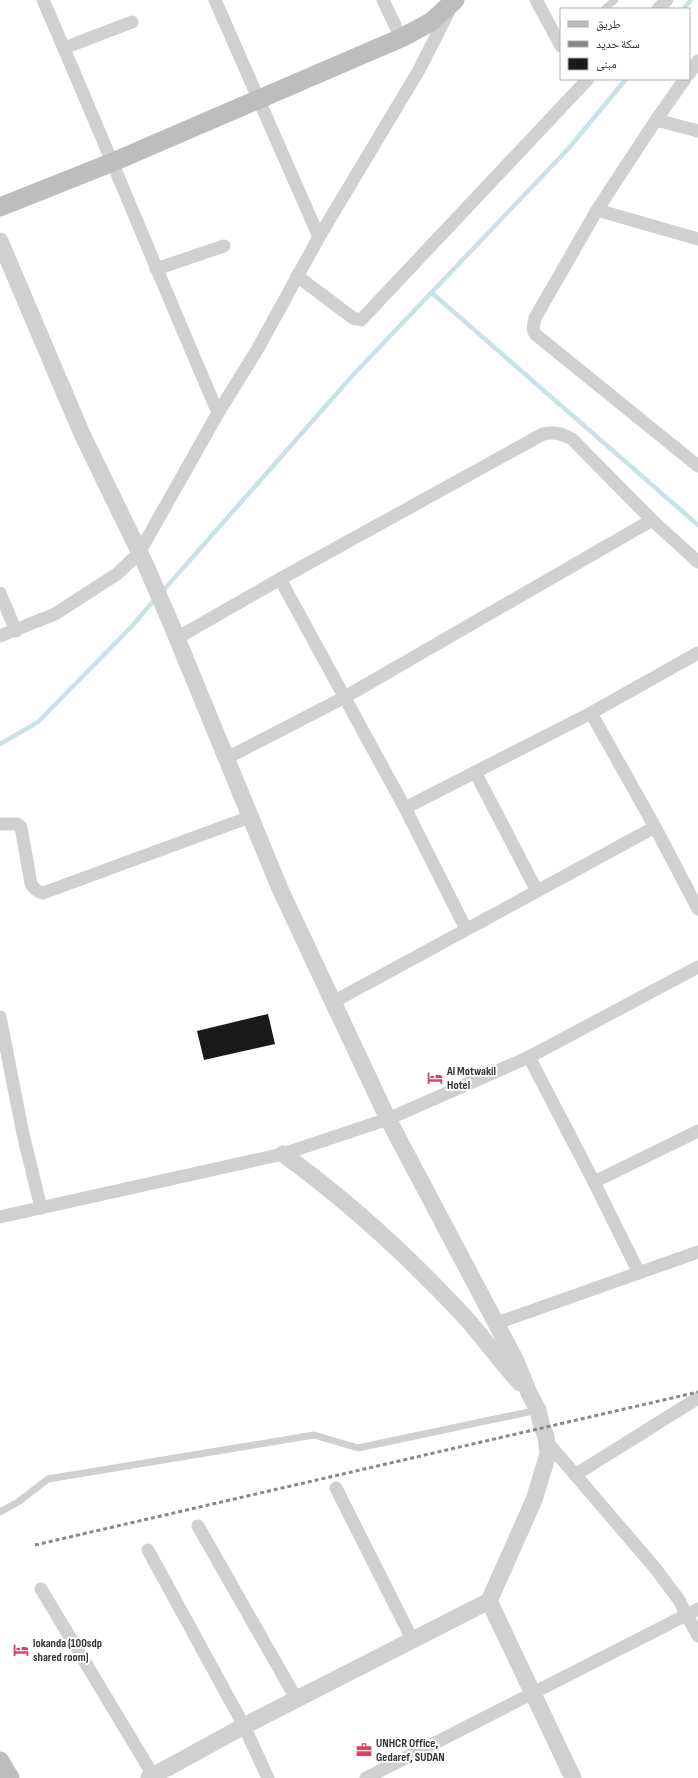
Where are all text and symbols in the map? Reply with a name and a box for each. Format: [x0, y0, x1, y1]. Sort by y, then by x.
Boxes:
legend [560, 8, 690, 80]
text: طريق [596, 17, 621, 32]
text: سكة حديد [596, 37, 640, 52]
text: مبنى [596, 57, 617, 72]
place label: Al Motwakil Hotel [446, 1064, 496, 1093]
hotel icon: Al Motwakil Hotel [426, 1069, 444, 1087]
place label: lokanda (100sdp shared room) [33, 1636, 102, 1665]
hotel icon: lokanda (100sdp shared room) [12, 1641, 30, 1659]
place label: UNHCR Office, Gedaref, SUDAN [376, 1736, 445, 1765]
office icon: UNHCR Office, Gedaref, SUDAN [355, 1741, 373, 1759]

